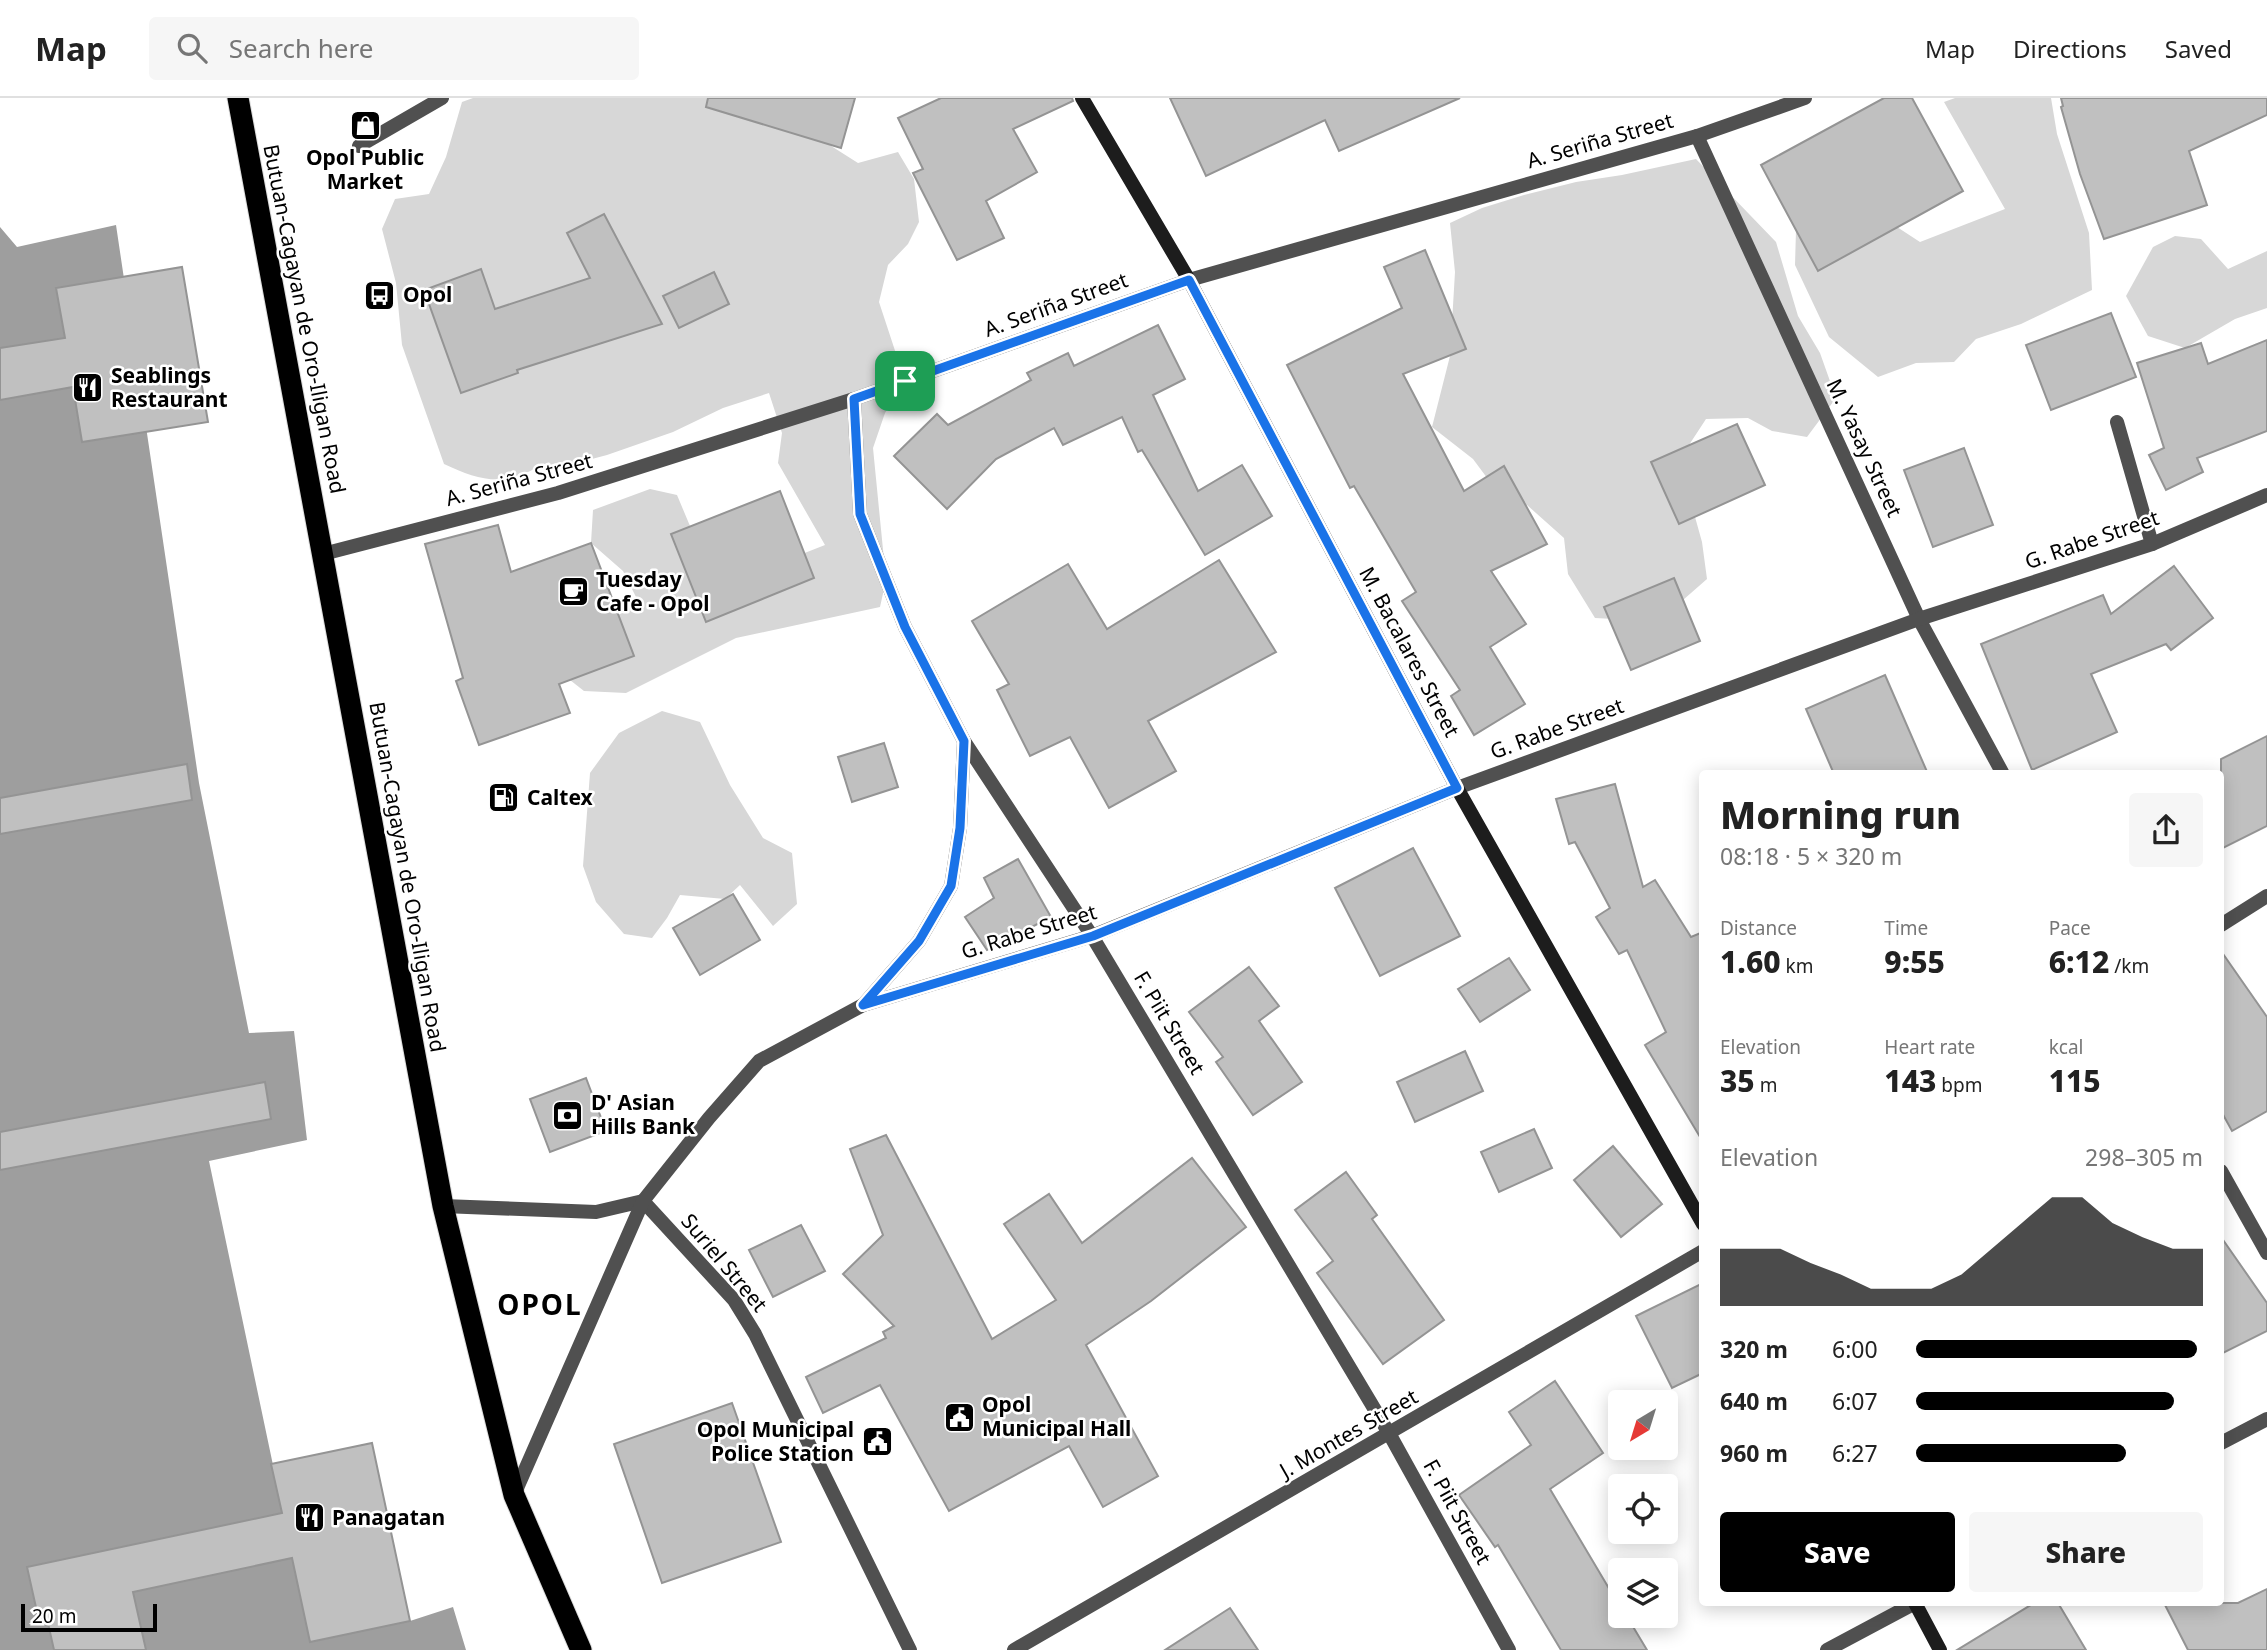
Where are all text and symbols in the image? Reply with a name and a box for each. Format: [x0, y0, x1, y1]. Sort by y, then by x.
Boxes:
search box [149, 17, 639, 80]
text: Map [35, 26, 107, 71]
icon: search [173, 29, 211, 67]
text: Search here [229, 30, 373, 66]
text: Map [1925, 32, 1975, 65]
text: Directions [2013, 32, 2127, 65]
text: Saved [2165, 32, 2232, 65]
street label: A. Seriña Street [1523, 106, 1676, 174]
shop icon: Opol Public Market [348, 109, 382, 143]
street label: Butuan-Cagayan de Oro-Iligan Road [257, 142, 353, 496]
place label: Opol Public Market [306, 143, 424, 195]
street label: A. Seriña Street [980, 265, 1132, 343]
bus stop icon: Opol [363, 278, 397, 312]
place label: Opol [403, 280, 452, 308]
pin [875, 351, 935, 411]
place label: Seablings Restaurant [111, 361, 228, 413]
icon: arrive [886, 362, 924, 400]
restaurant icon: Seablings Restaurant [71, 371, 105, 405]
street label: M. Yasay Street [1821, 374, 1909, 522]
street label: A. Seriña Street [442, 446, 596, 512]
street label: G. Rabe Street [2021, 503, 2163, 575]
street label: M. Bacalares Street [1353, 562, 1467, 742]
place label: Tuesday Cafe - Opol [596, 565, 710, 617]
cafe icon: Tuesday Cafe - Opol [556, 575, 590, 609]
street label: G. Rabe Street [1486, 691, 1628, 765]
street label: Butuan-Cagayan de Oro-Iligan Road [363, 699, 453, 1054]
fuel station icon: Caltex [487, 781, 521, 815]
place label: Caltex [527, 783, 594, 811]
text: Morning run [1720, 788, 1961, 840]
button: share [2129, 793, 2203, 867]
text: 08:18 · 5 × 320 m [1720, 840, 1902, 872]
street label: G. Rabe Street [958, 897, 1100, 965]
text: Distance [1720, 915, 1797, 941]
text: Time [1884, 915, 1928, 941]
text: Pace [2049, 915, 2091, 941]
text: 1.60 [1720, 941, 1781, 982]
text: 9:55 [1884, 941, 1945, 982]
text: 6:12 [2049, 941, 2109, 982]
text: km [1781, 953, 1813, 979]
text: /km [2109, 953, 2149, 979]
street label: F. Piit Street [1128, 966, 1212, 1080]
text: Elevation [1720, 1034, 1801, 1060]
text: Heart rate [1884, 1034, 1975, 1060]
text: kcal [2049, 1034, 2083, 1060]
text: 35 [1720, 1060, 1755, 1101]
text: 143 [1884, 1060, 1936, 1101]
text: 115 [2049, 1060, 2101, 1101]
text: m [1755, 1072, 1777, 1098]
text: bpm [1936, 1072, 1982, 1098]
place label: D' Asian Hills Bank [591, 1088, 696, 1140]
bank icon: D' Asian Hills Bank [551, 1098, 585, 1132]
text: Elevation [1720, 1141, 1818, 1173]
text: 298–305 m [2085, 1141, 2203, 1173]
street label: Suriel Street [675, 1207, 774, 1318]
district label: OPOL [497, 1285, 583, 1323]
text: 320 m [1720, 1333, 1788, 1365]
text: 6:00 [1832, 1333, 1878, 1365]
street label: J. Montes Street [1273, 1382, 1423, 1485]
text: 640 m [1720, 1385, 1788, 1417]
text: 6:07 [1832, 1385, 1878, 1417]
place label: Opol Municipal Hall [982, 1390, 1131, 1442]
north arrow [1608, 1390, 1678, 1460]
map controls [1608, 1390, 1678, 1628]
public building icon: Opol Municipal Hall [942, 1400, 976, 1434]
place label: Opol Municipal Police Station [697, 1415, 854, 1467]
public building icon: Opol Municipal Police Station [860, 1425, 894, 1459]
text: 960 m [1720, 1437, 1788, 1469]
text: 6:27 [1832, 1437, 1878, 1469]
street label: F. Piit Street [1418, 1454, 1498, 1569]
button: locate [1608, 1474, 1678, 1544]
restaurant icon: Panagatan [292, 1501, 326, 1535]
place label: Panagatan [332, 1503, 445, 1531]
button: Save [1720, 1512, 1955, 1592]
button: Share [1969, 1512, 2203, 1592]
button: layers [1608, 1558, 1678, 1628]
scale bar [21, 1601, 158, 1633]
text: 20 m [32, 1603, 76, 1629]

